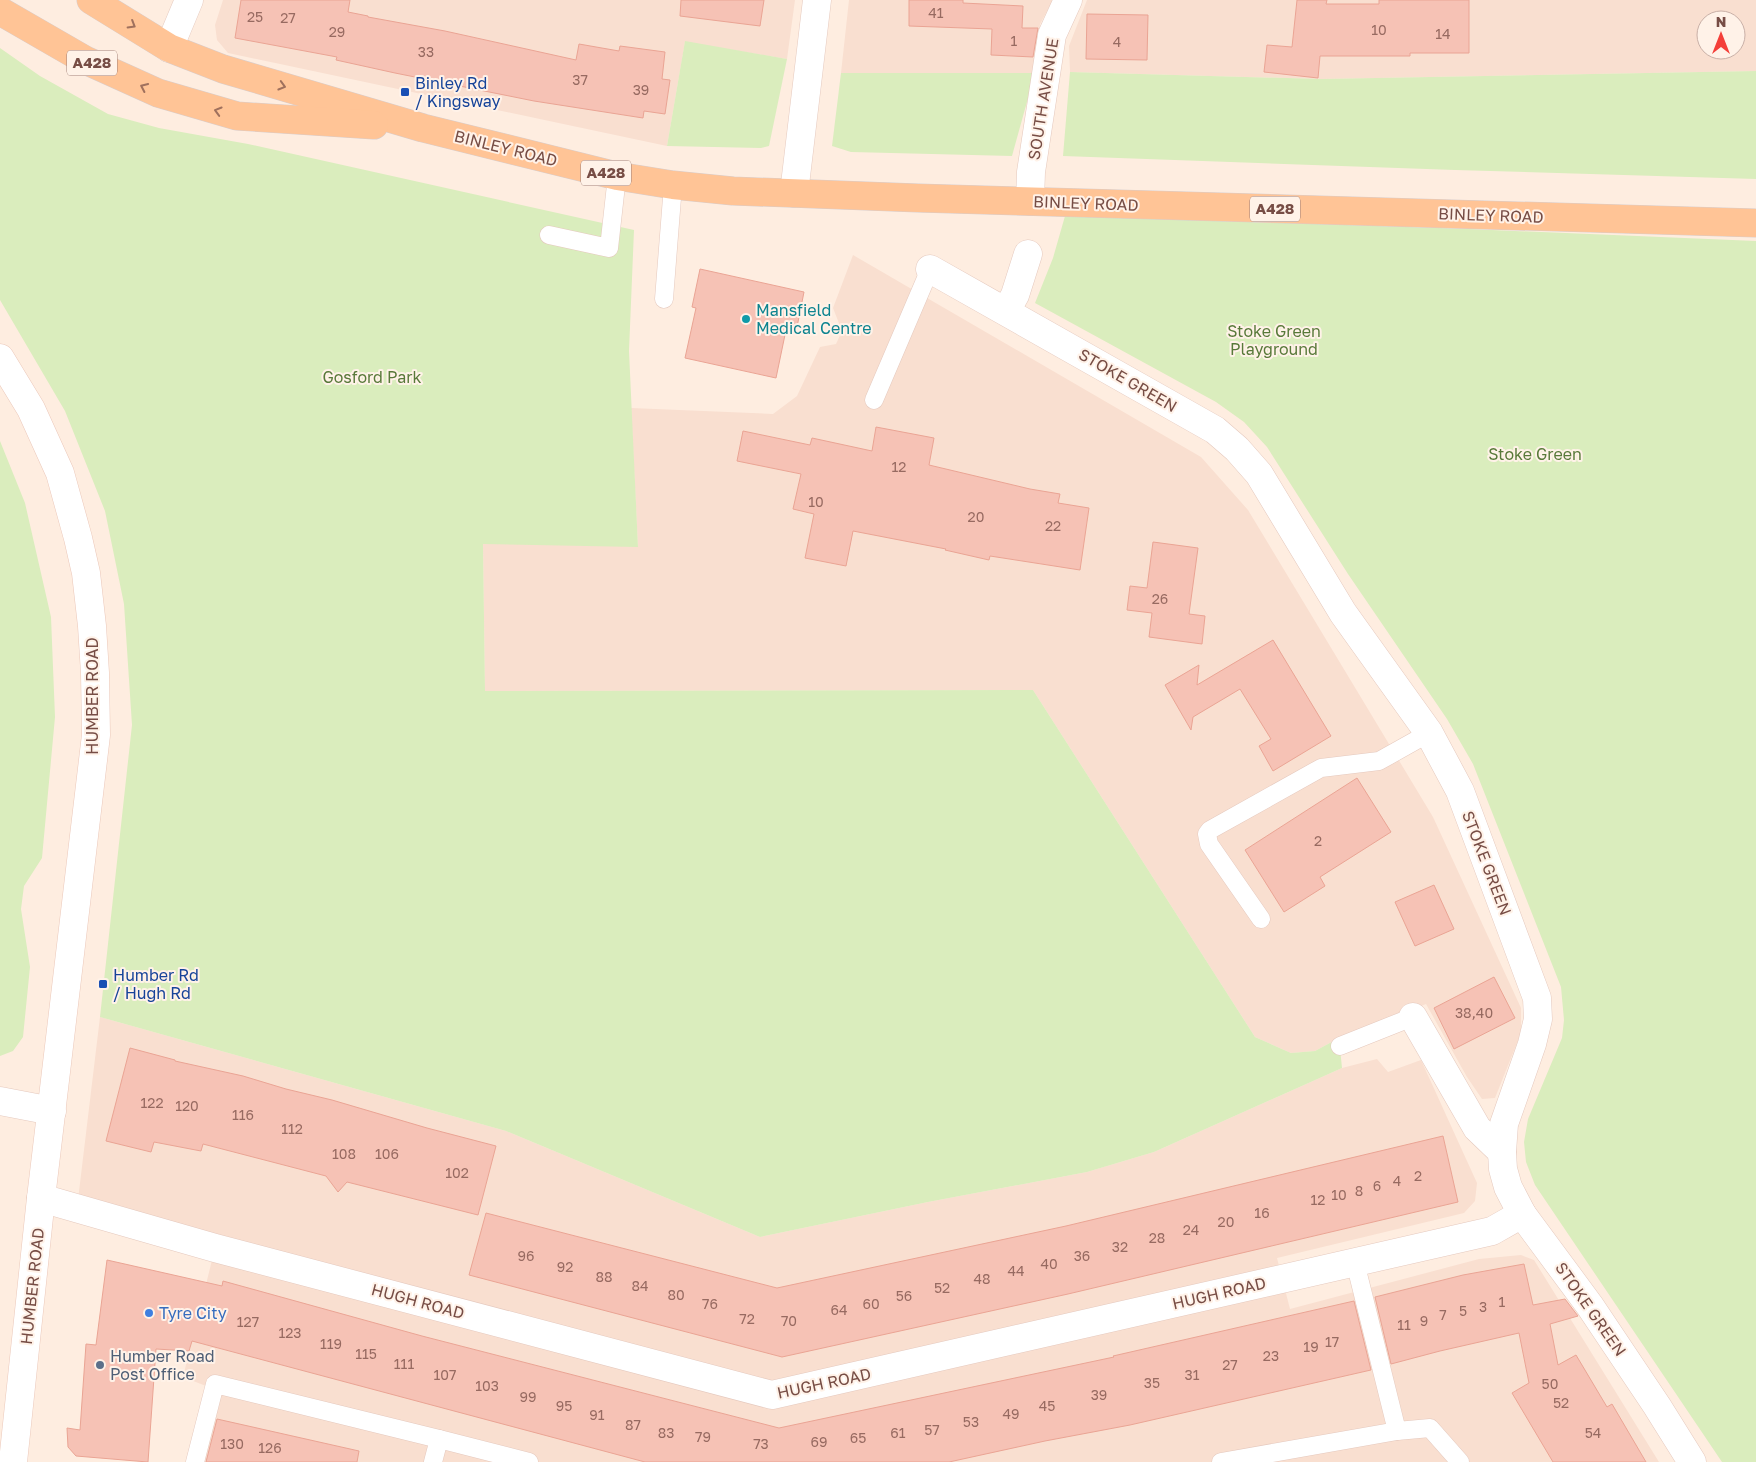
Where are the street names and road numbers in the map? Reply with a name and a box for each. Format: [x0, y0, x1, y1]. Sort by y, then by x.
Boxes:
street label: SOUTH AVENUE [1023, 37, 1063, 161]
road number: A428 [67, 50, 117, 76]
street label: BINLEY ROAD [452, 126, 560, 170]
road number: A428 [581, 160, 631, 186]
street label: BINLEY ROAD [1033, 191, 1139, 215]
road number: A428 [1250, 196, 1300, 222]
street label: BINLEY ROAD [1438, 203, 1544, 227]
street label: STOKE GREEN [1075, 344, 1181, 416]
street label: HUMBER ROAD [82, 637, 102, 755]
street label: STOKE GREEN [1458, 808, 1516, 918]
street label: HUMBER ROAD [16, 1227, 48, 1345]
street label: STOKE GREEN [1551, 1258, 1631, 1360]
street label: HUGH ROAD [1170, 1273, 1268, 1313]
street label: HUGH ROAD [369, 1279, 467, 1323]
street label: HUGH ROAD [775, 1363, 873, 1403]

